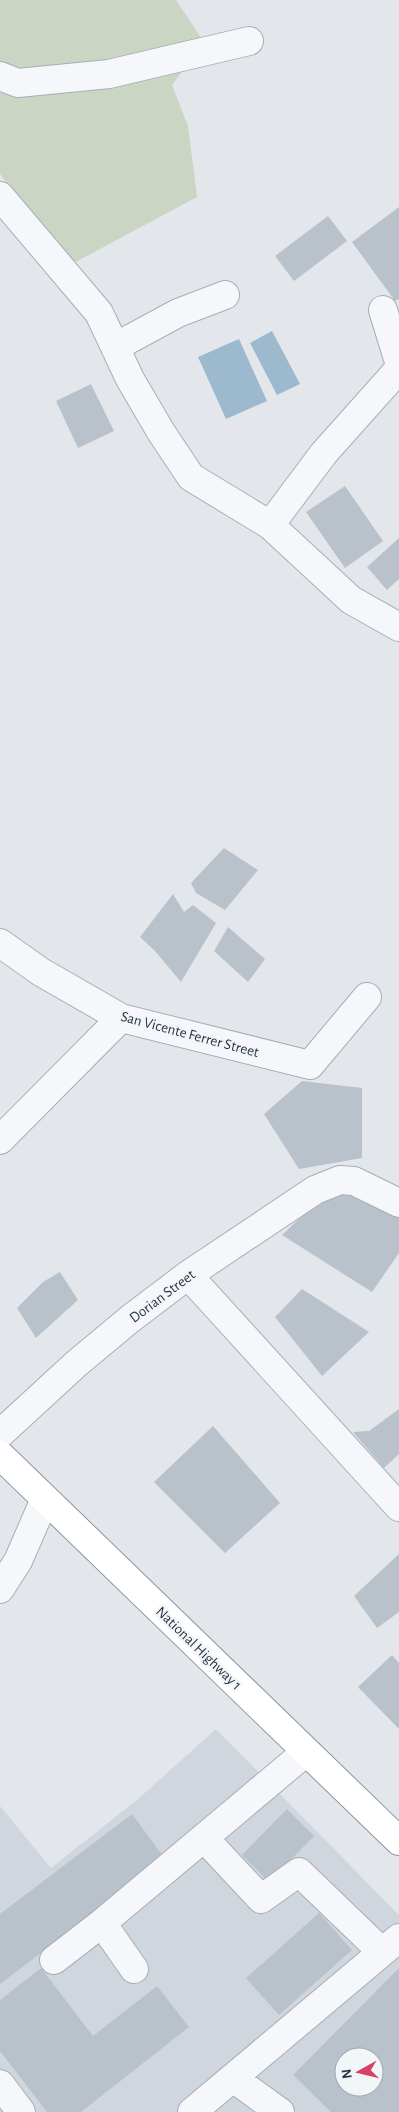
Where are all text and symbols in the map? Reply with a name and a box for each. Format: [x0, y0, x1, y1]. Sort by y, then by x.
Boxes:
street label: San Vicente Ferrer Street [119, 1009, 261, 1060]
street label: Dorian Street [127, 1267, 198, 1326]
street label: National Highway 1 [153, 1604, 244, 1693]
north arrow [334, 2047, 384, 2097]
text: N [340, 2068, 355, 2079]

